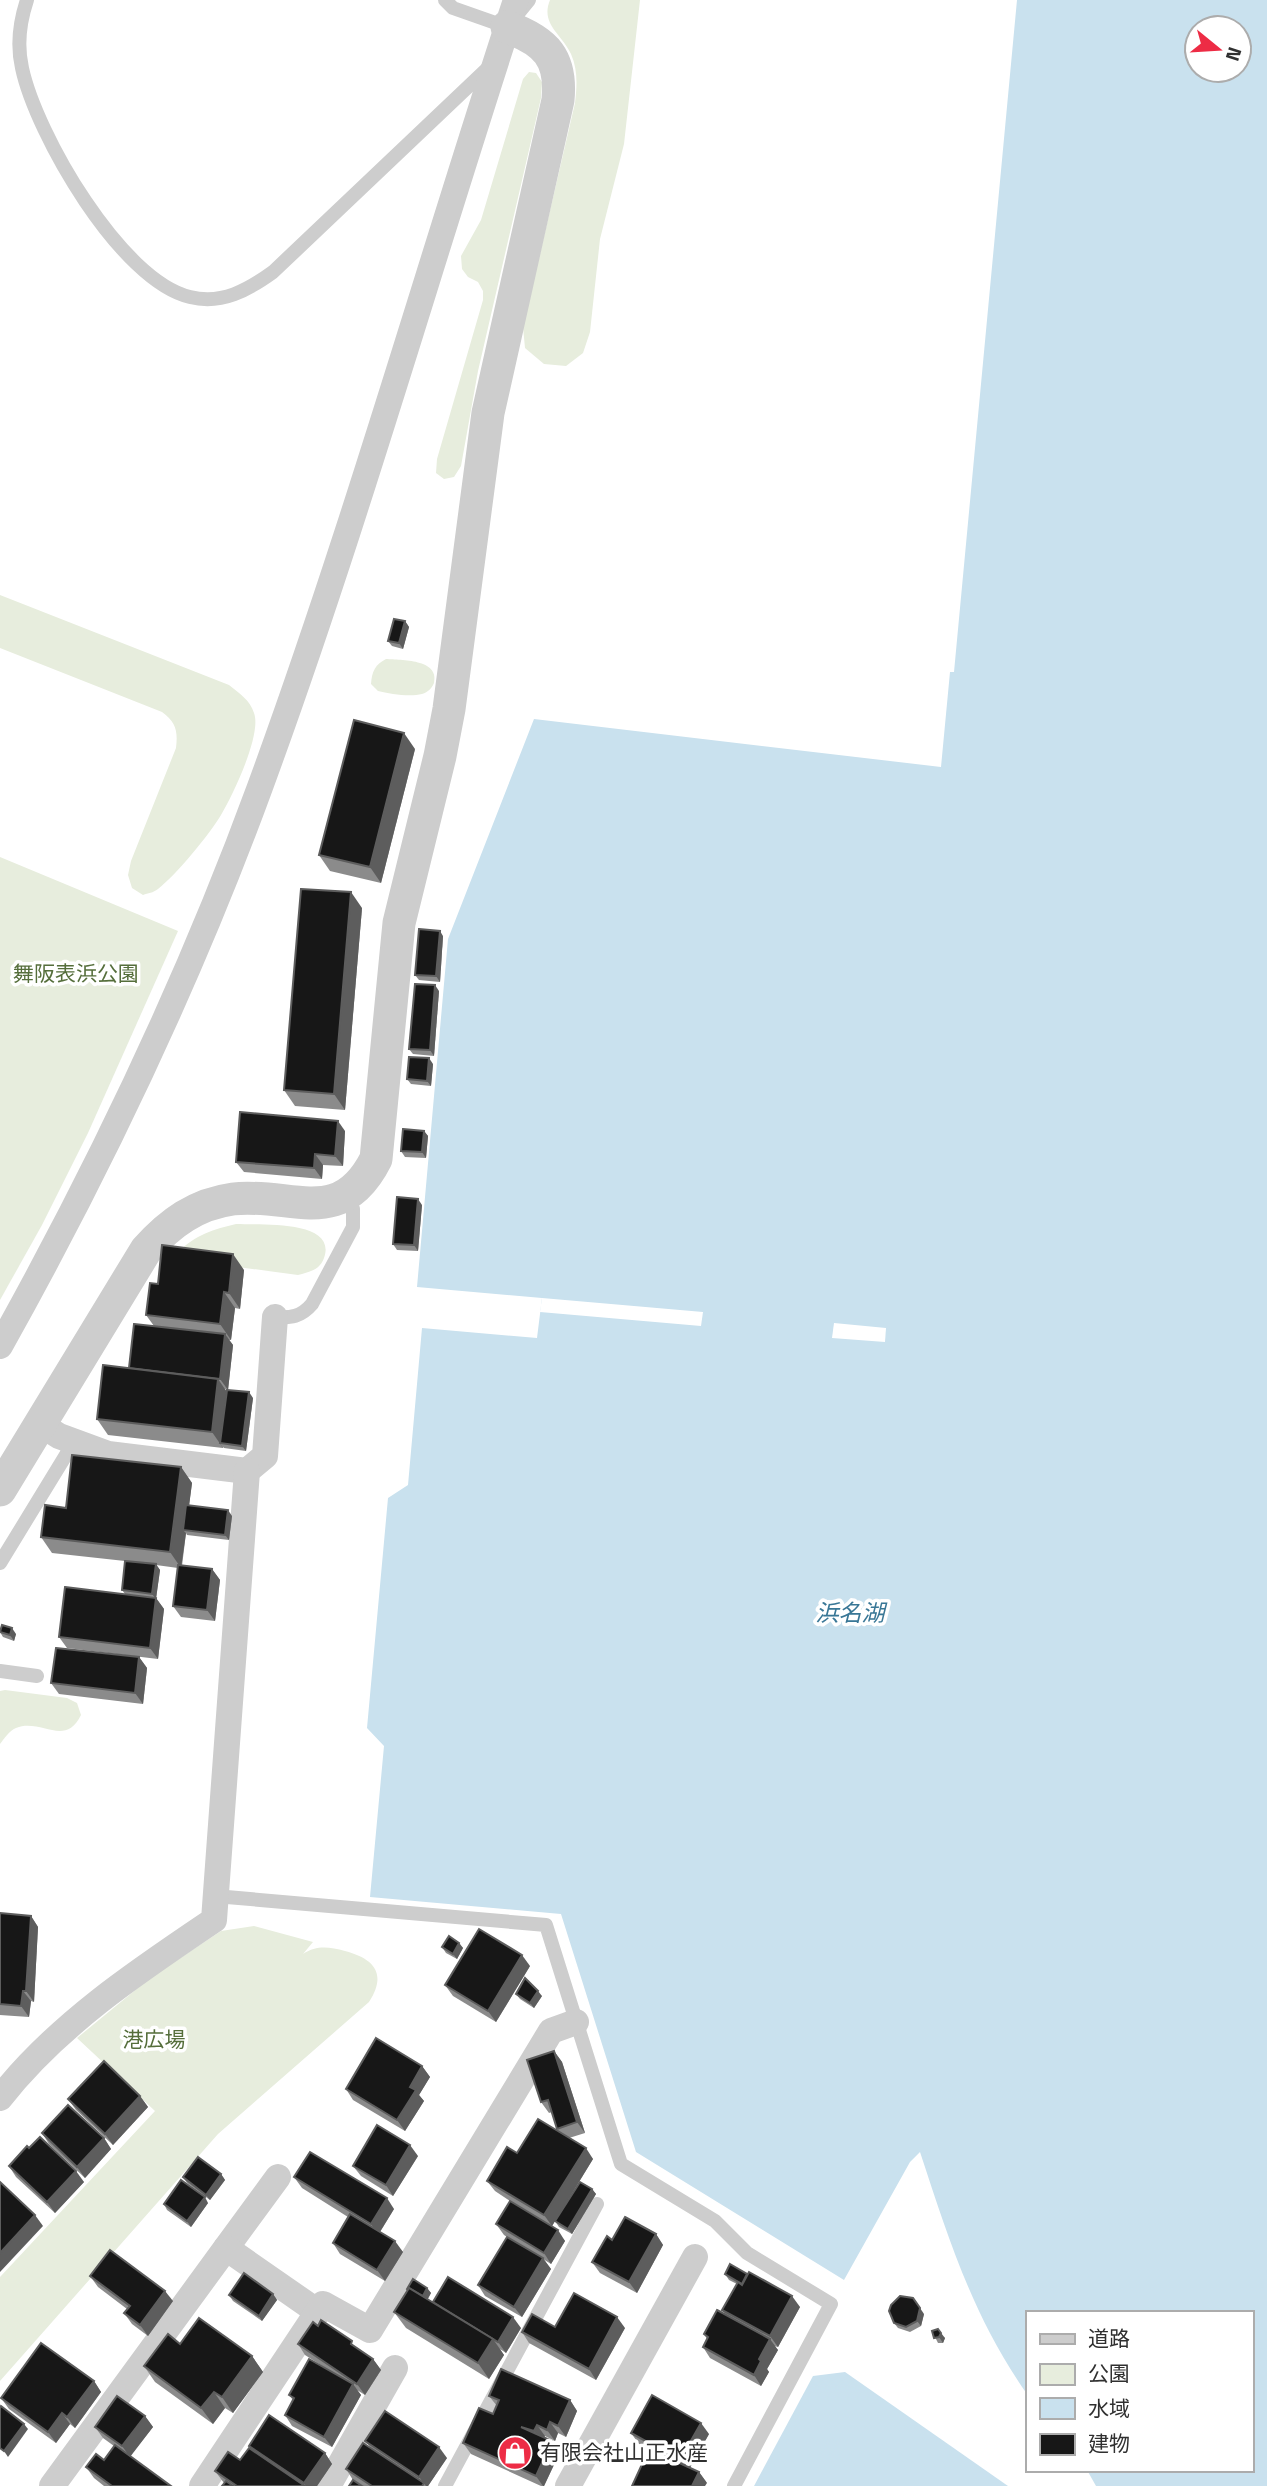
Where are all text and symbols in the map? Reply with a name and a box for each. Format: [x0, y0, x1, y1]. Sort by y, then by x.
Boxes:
north arrow [1183, 14, 1253, 84]
text: N [1219, 44, 1250, 65]
park label: 舞阪表浜公園 [13, 957, 139, 989]
water label: 浜名湖 [816, 1595, 888, 1630]
park label: 港広場 [123, 2023, 186, 2055]
legend [1026, 2311, 1253, 2472]
text: 道路 [1088, 2322, 1130, 2354]
text: 公園 [1088, 2357, 1130, 2389]
text: 水域 [1088, 2392, 1130, 2424]
text: 建物 [1088, 2427, 1130, 2459]
shop icon: 有限会社山正水産 [496, 2434, 534, 2472]
place label: 有限会社山正水産 [540, 2436, 708, 2468]

